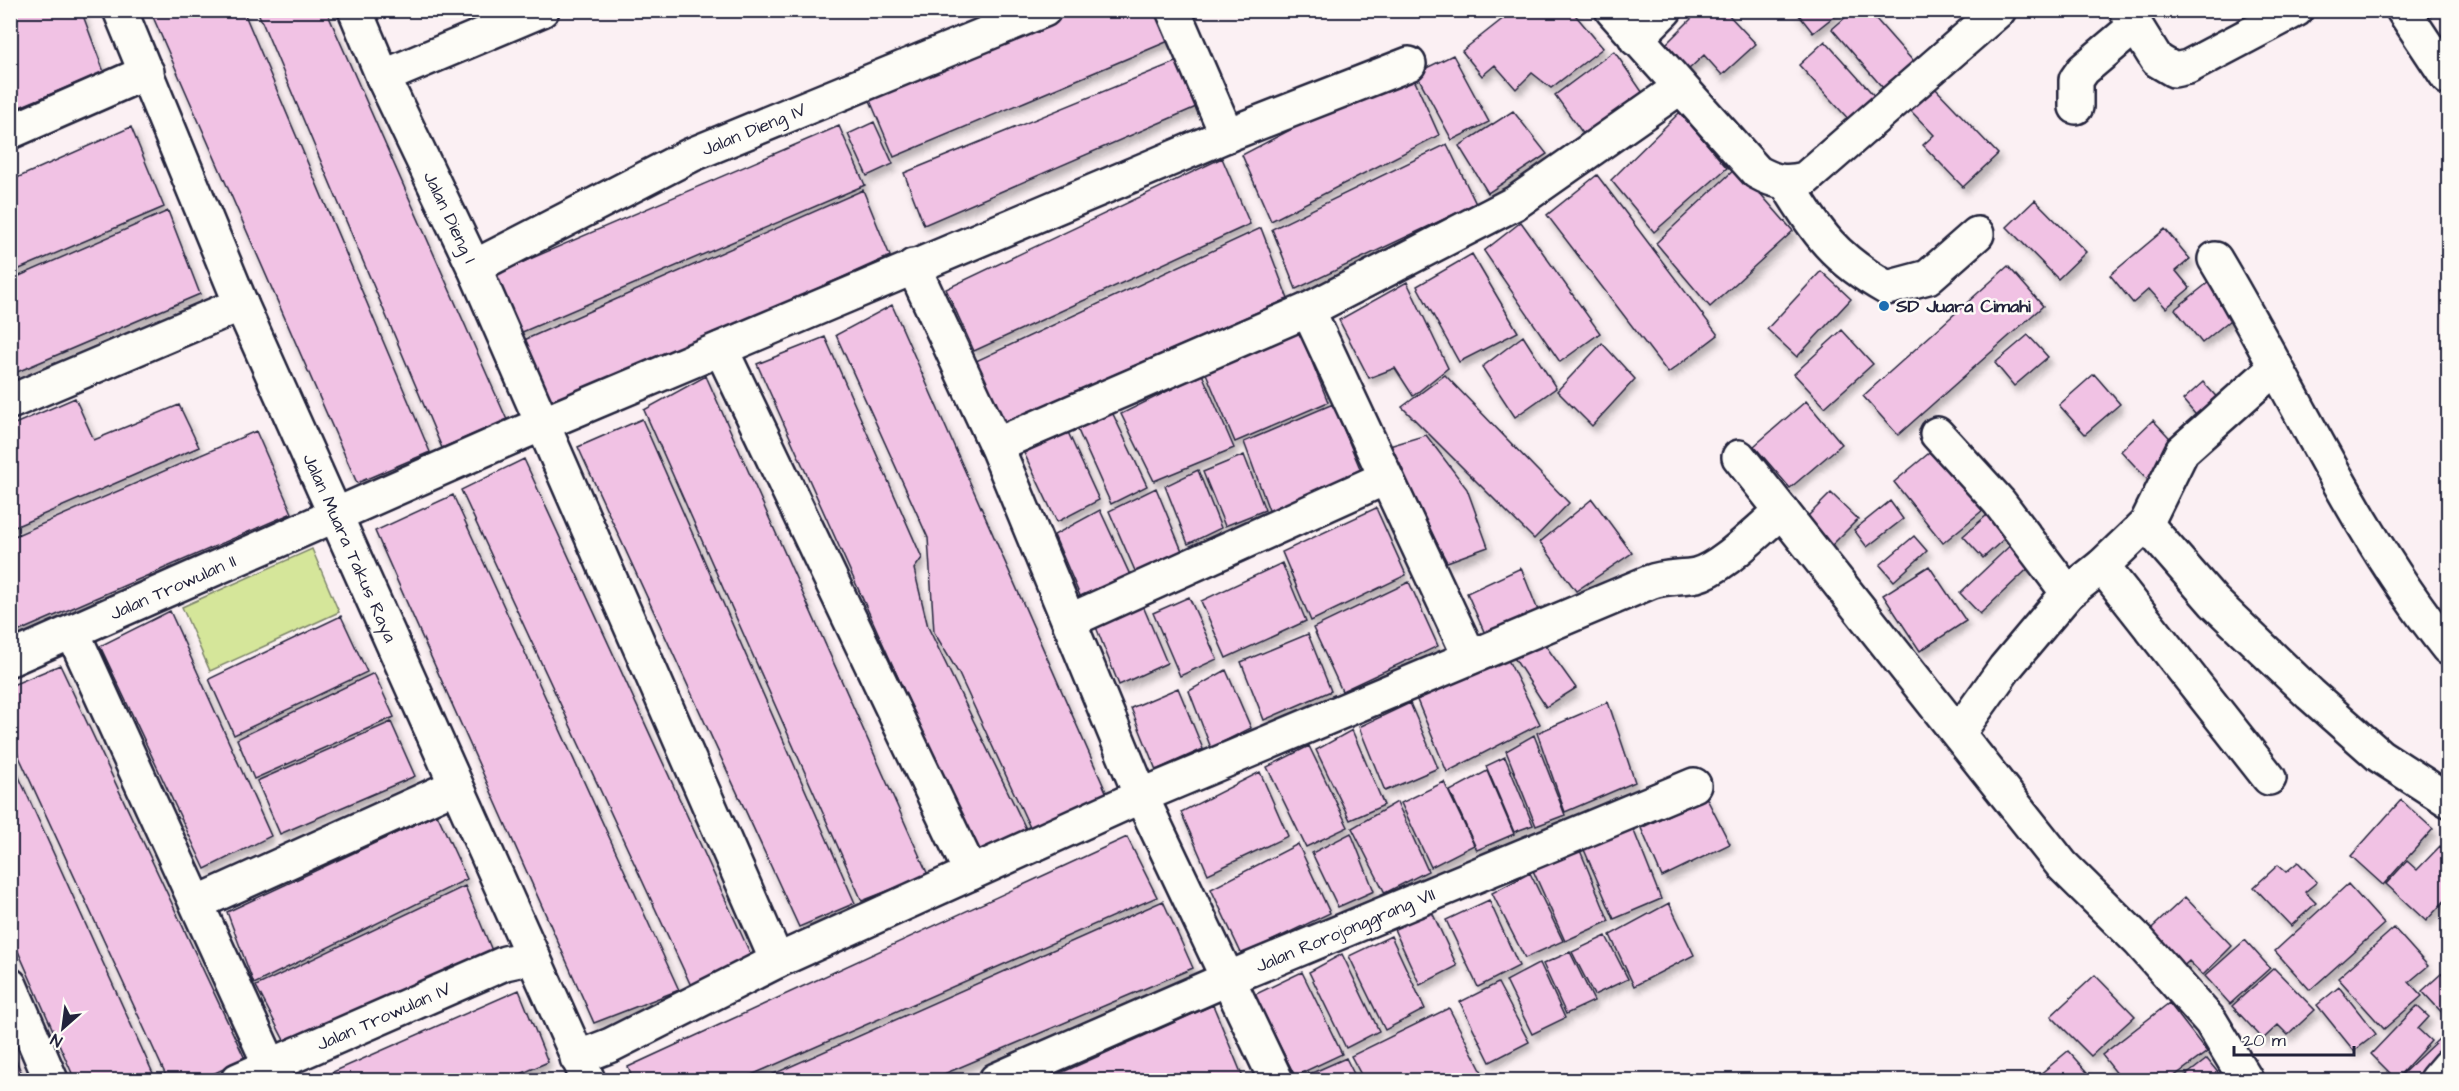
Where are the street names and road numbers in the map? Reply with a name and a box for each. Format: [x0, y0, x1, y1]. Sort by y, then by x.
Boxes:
street label: Jalan Dieng IV [698, 97, 810, 162]
street label: Jalan Dieng I [417, 167, 482, 268]
street label: Jalan Muara Takus Raya [296, 450, 403, 646]
street label: Jalan Trowulan II [106, 549, 240, 626]
street label: Jalan Rorojonggrang VII [1252, 882, 1439, 979]
street label: Jalan Trowulan IV [313, 976, 455, 1057]

